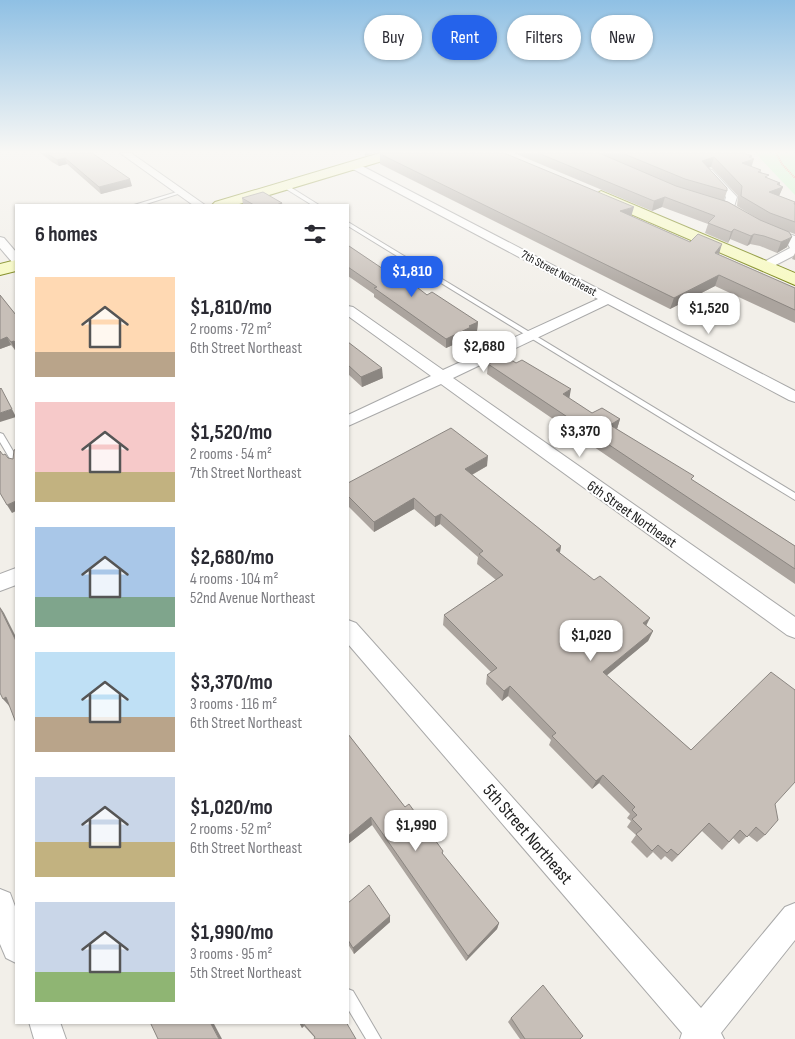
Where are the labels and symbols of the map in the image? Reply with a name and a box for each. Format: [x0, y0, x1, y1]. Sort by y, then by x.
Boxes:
street label: 7th Street Northeast [518, 247, 600, 300]
pin: $1,810 [371, 256, 453, 298]
pin: $1,520 [668, 292, 750, 335]
pin: $2,680 [443, 330, 525, 373]
pin: $3,370 [539, 416, 621, 458]
street label: 6th Street Northeast [583, 476, 681, 553]
pin: $1,020 [550, 620, 632, 662]
street label: 5th Street Northeast [479, 780, 577, 889]
pin: $1,990 [375, 810, 457, 852]

